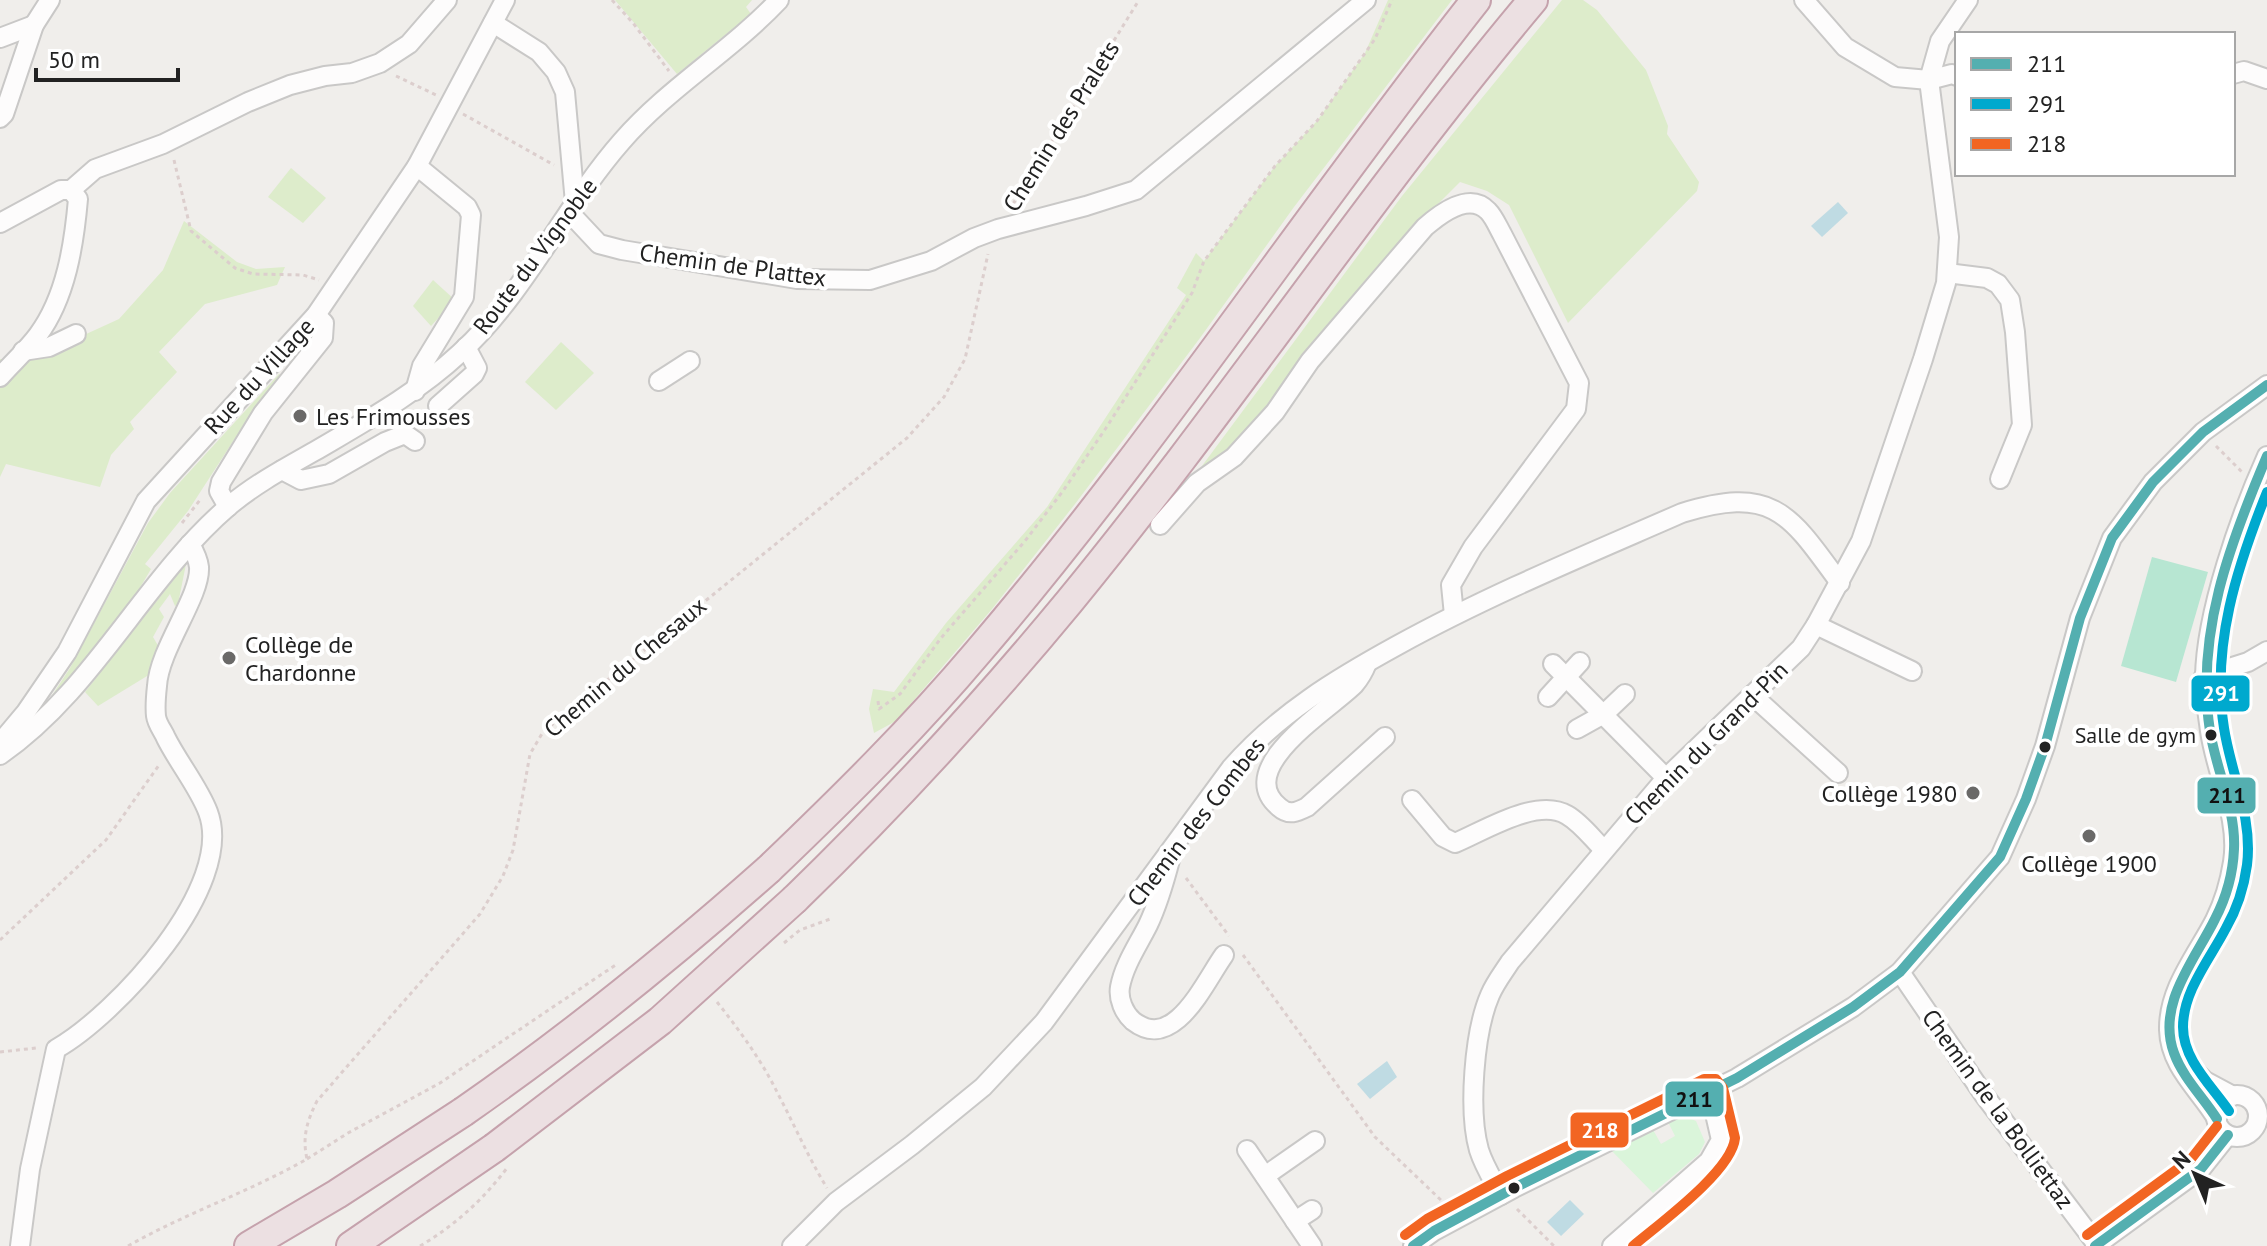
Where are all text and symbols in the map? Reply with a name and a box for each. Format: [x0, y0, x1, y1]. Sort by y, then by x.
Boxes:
scale bar [36, 32, 178, 82]
legend [1955, 32, 2235, 176]
street label: Chemin des Pralets [996, 35, 1126, 217]
text: 50 m [48, 44, 100, 75]
text: 211 [2027, 48, 2066, 79]
text: 291 [2027, 88, 2066, 119]
text: 218 [2027, 128, 2066, 159]
street label: Route du Vignoble [466, 172, 604, 340]
street label: Chemin de Plattex [638, 237, 828, 293]
street label: Rue du Village [197, 311, 321, 441]
place label: Les Frimousses [316, 401, 471, 432]
marker: Les Frimousses [291, 407, 309, 425]
street label: Chemin du Chesaux [537, 590, 713, 744]
place label: Collège de Chardonne [245, 629, 356, 688]
marker: Collège de Chardonne [220, 649, 238, 667]
street label: Chemin du Grand-Pin [1618, 655, 1794, 831]
line badge: 291 [2190, 674, 2251, 713]
text: 291 [2202, 679, 2240, 707]
place label: Salle de gym [2075, 721, 2196, 749]
marker: Salle de gym [2203, 727, 2219, 743]
street label: Chemin des Combes [1120, 731, 1272, 913]
unlabelled marker [2037, 739, 2053, 755]
line badge: 211 [2196, 776, 2257, 815]
place label: Collège 1980 [1822, 778, 1957, 809]
text: 211 [2208, 781, 2246, 809]
marker: Collège 1980 [1964, 784, 1982, 802]
marker: Collège 1900 [2080, 827, 2098, 845]
place label: Collège 1900 [2021, 848, 2157, 879]
street label: Chemin de la Bolliettaz [1915, 1003, 2081, 1215]
line badge: 211 [1664, 1080, 1725, 1118]
text: 211 [1675, 1085, 1713, 1113]
line badge: 218 [1569, 1111, 1630, 1149]
text: 218 [1581, 1116, 1619, 1144]
north arrow [2155, 1134, 2235, 1214]
text: N [2166, 1145, 2196, 1175]
unlabelled marker [1506, 1180, 1522, 1196]

